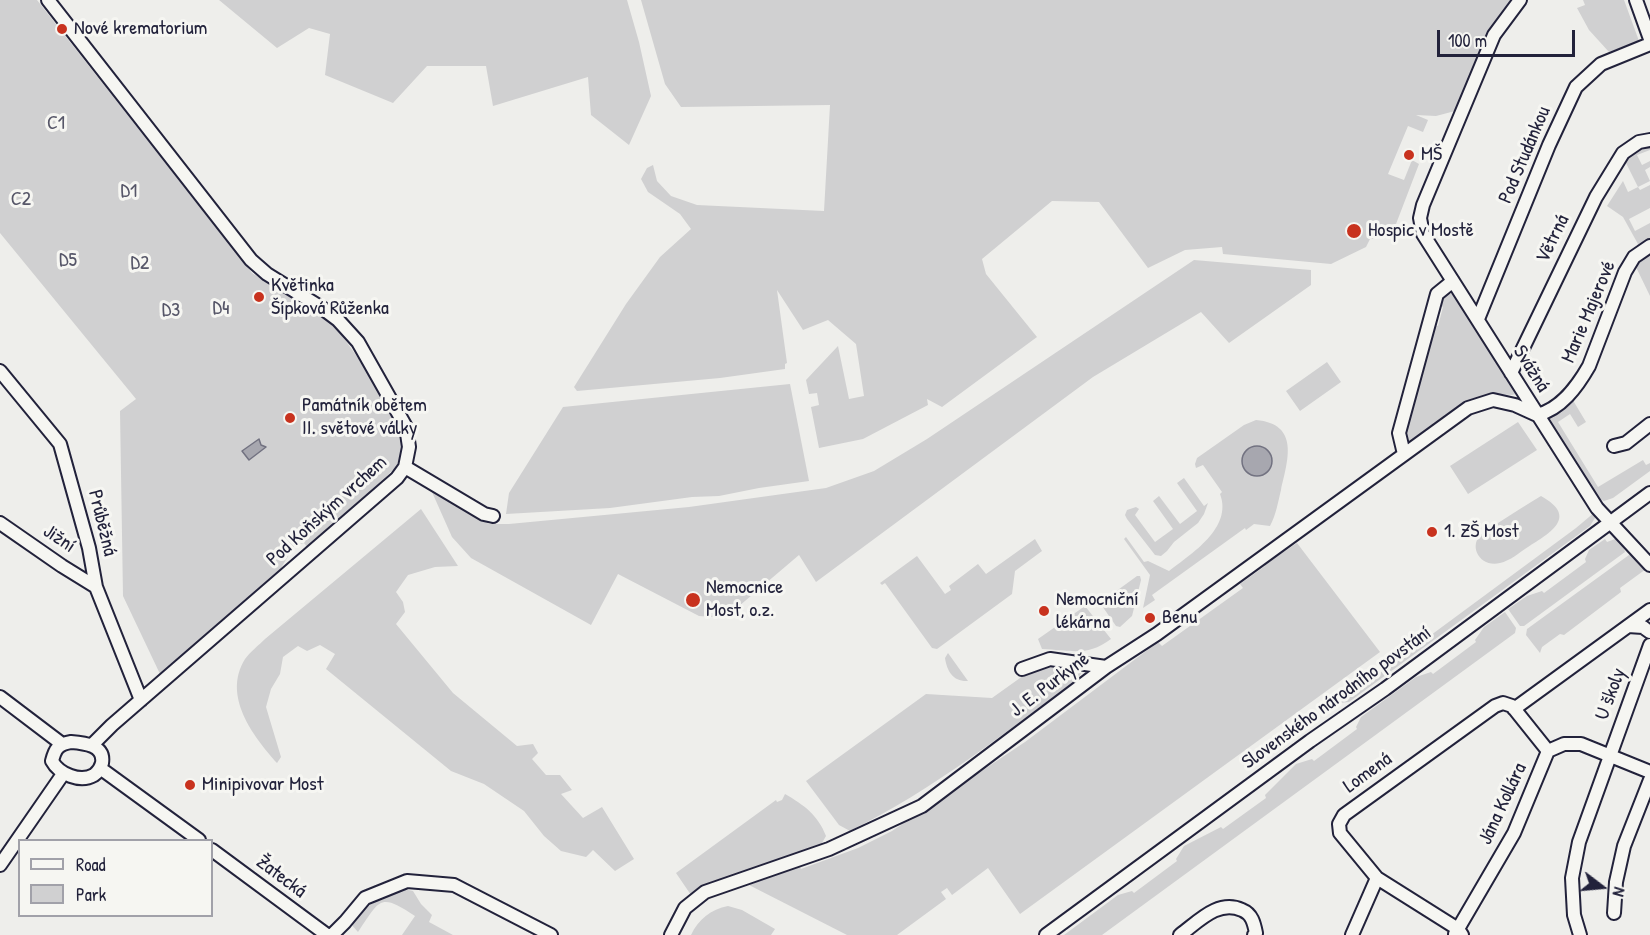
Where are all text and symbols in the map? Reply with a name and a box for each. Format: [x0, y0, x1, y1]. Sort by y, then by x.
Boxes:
place label: Nové krematorium [74, 17, 207, 41]
scale bar [1440, 18, 1578, 56]
marker: Nové krematorium [55, 22, 69, 36]
text: 100 m [1448, 28, 1487, 53]
street label: Pod Studánkou [1494, 103, 1556, 207]
park label: C1 [47, 112, 65, 136]
place label: MŠ [1421, 143, 1442, 167]
marker: MŠ [1402, 148, 1416, 162]
park label: D1 [121, 180, 137, 204]
park label: C2 [11, 188, 31, 212]
street label: Větrná [1531, 211, 1575, 267]
place label: Hospic v Mostě [1368, 219, 1474, 243]
marker: Hospic v Mostě [1345, 222, 1363, 240]
park label: D5 [59, 249, 77, 273]
park label: D2 [131, 252, 149, 276]
street label: Marie Majerové [1557, 257, 1621, 367]
place label: Květinka Šípková Růženka [271, 274, 389, 321]
marker: Květinka Šípková Růženka [252, 290, 266, 304]
park label: D4 [213, 297, 229, 321]
park label: D3 [162, 299, 180, 323]
street label: Svážná [1507, 341, 1555, 397]
place label: Památník obětem II. světové války [302, 394, 427, 441]
marker: Památník obětem II. světové války [283, 411, 297, 425]
street label: Pod Koňským vrchem [262, 451, 392, 571]
street label: Průběžná [82, 488, 122, 558]
street label: Jižní [38, 520, 80, 558]
place label: 1. ZŠ Most [1444, 520, 1519, 544]
marker: 1. ZŠ Most [1425, 525, 1439, 539]
place label: Nemocnice Most, o.z. [706, 576, 783, 623]
place label: Nemocniční lékárna [1056, 588, 1139, 635]
marker: Nemocnice Most, o.z. [684, 591, 702, 609]
marker: Nemocniční lékárna [1037, 604, 1051, 618]
place label: Benu [1162, 606, 1197, 630]
marker: Benu [1143, 611, 1157, 625]
street label: Slovenského národního povstání [1238, 621, 1436, 775]
street label: J. E. Purkyně [1006, 647, 1094, 723]
street label: U školy [1591, 665, 1631, 723]
street label: Lomená [1339, 747, 1397, 799]
street label: Jána Kollára [1474, 759, 1532, 849]
place label: Minipivovar Most [202, 773, 324, 797]
marker: Minipivovar Most [183, 778, 197, 792]
legend [18, 839, 213, 917]
street label: Žatecká [251, 850, 311, 904]
text: Road [76, 852, 106, 877]
north arrow [1572, 857, 1632, 917]
text: Park [76, 882, 106, 907]
text: N [1608, 885, 1631, 899]

